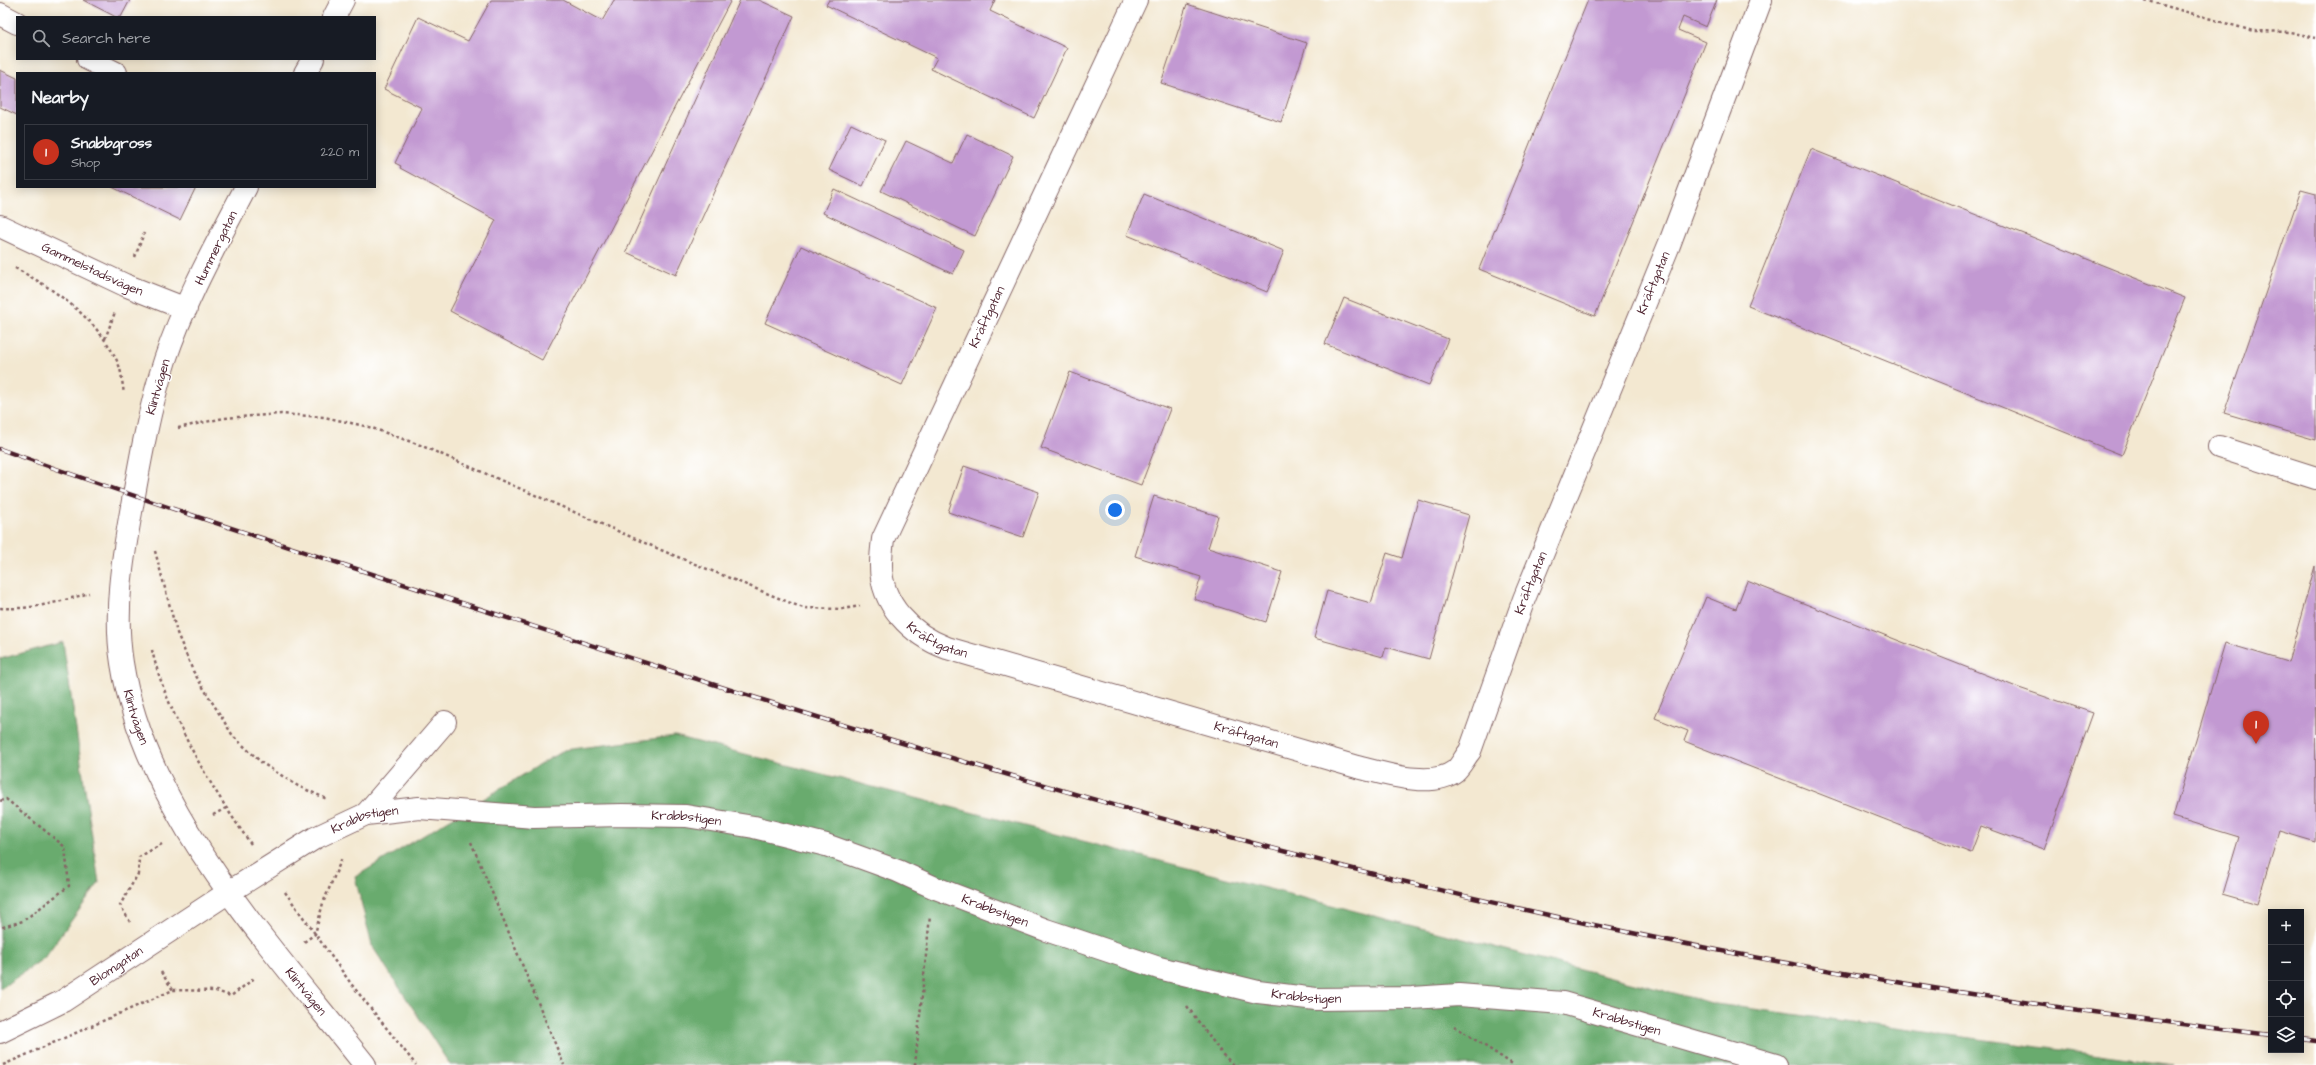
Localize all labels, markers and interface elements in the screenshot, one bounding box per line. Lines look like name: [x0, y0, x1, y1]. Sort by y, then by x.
search box: [16, 16, 376, 60]
icon: search: [30, 27, 52, 49]
text: Search here: [62, 28, 151, 49]
text: Nearby: [32, 86, 89, 110]
text: Snabbgross: [71, 133, 152, 154]
text: 1: [45, 143, 47, 161]
text: 220 m: [321, 143, 359, 161]
text: Shop: [71, 154, 100, 172]
street label: Hummergatan: [190, 207, 243, 289]
street label: Gammelstadsvägen: [39, 238, 146, 300]
street label: Kräftgatan: [1633, 248, 1675, 317]
street label: Kräftgatan: [965, 283, 1010, 351]
street label: Klintvägen: [141, 357, 176, 417]
your location: [1105, 500, 1125, 520]
street label: Kräftgatan: [1510, 548, 1552, 617]
street label: Kräftgatan: [902, 618, 970, 663]
street label: Klintvägen: [119, 687, 153, 748]
pin: 1: [2243, 711, 2269, 744]
street label: Kräftgatan: [1212, 717, 1281, 753]
street label: Krabbstigen: [328, 801, 400, 838]
street label: Krabbstigen: [651, 806, 723, 831]
street label: Krabbstigen: [959, 890, 1032, 932]
map controls: [2268, 909, 2304, 1053]
button: +: [2268, 909, 2304, 945]
street label: Blomgatan: [86, 942, 147, 990]
button: −: [2268, 945, 2304, 981]
street label: Klintvägen: [281, 964, 331, 1020]
button: locate: [2268, 981, 2304, 1017]
street label: Krabbstigen: [1270, 985, 1342, 1009]
street label: Krabbstigen: [1591, 1003, 1664, 1040]
button: layers: [2268, 1017, 2304, 1053]

